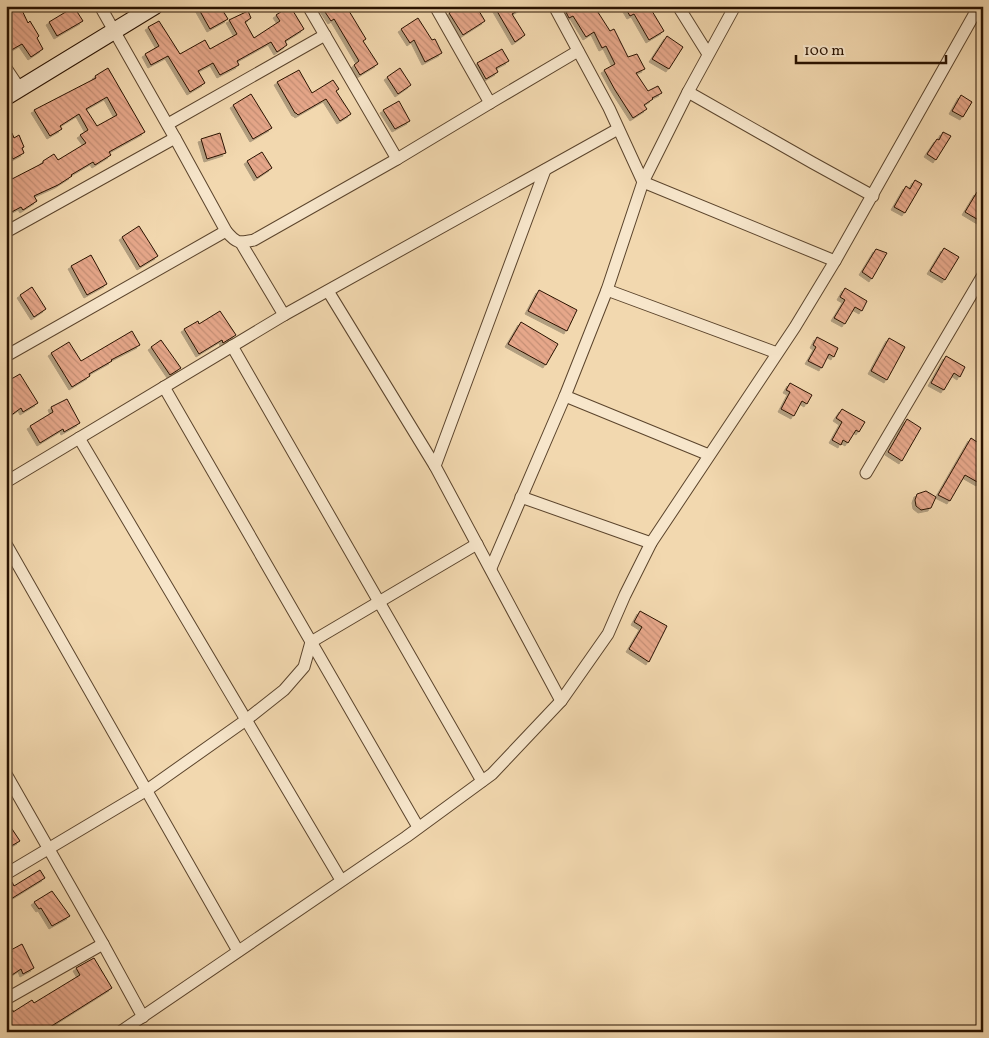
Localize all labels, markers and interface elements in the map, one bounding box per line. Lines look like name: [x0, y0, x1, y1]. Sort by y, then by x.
scale bar: [796, 32, 946, 64]
text: 100 m: [804, 41, 844, 62]

